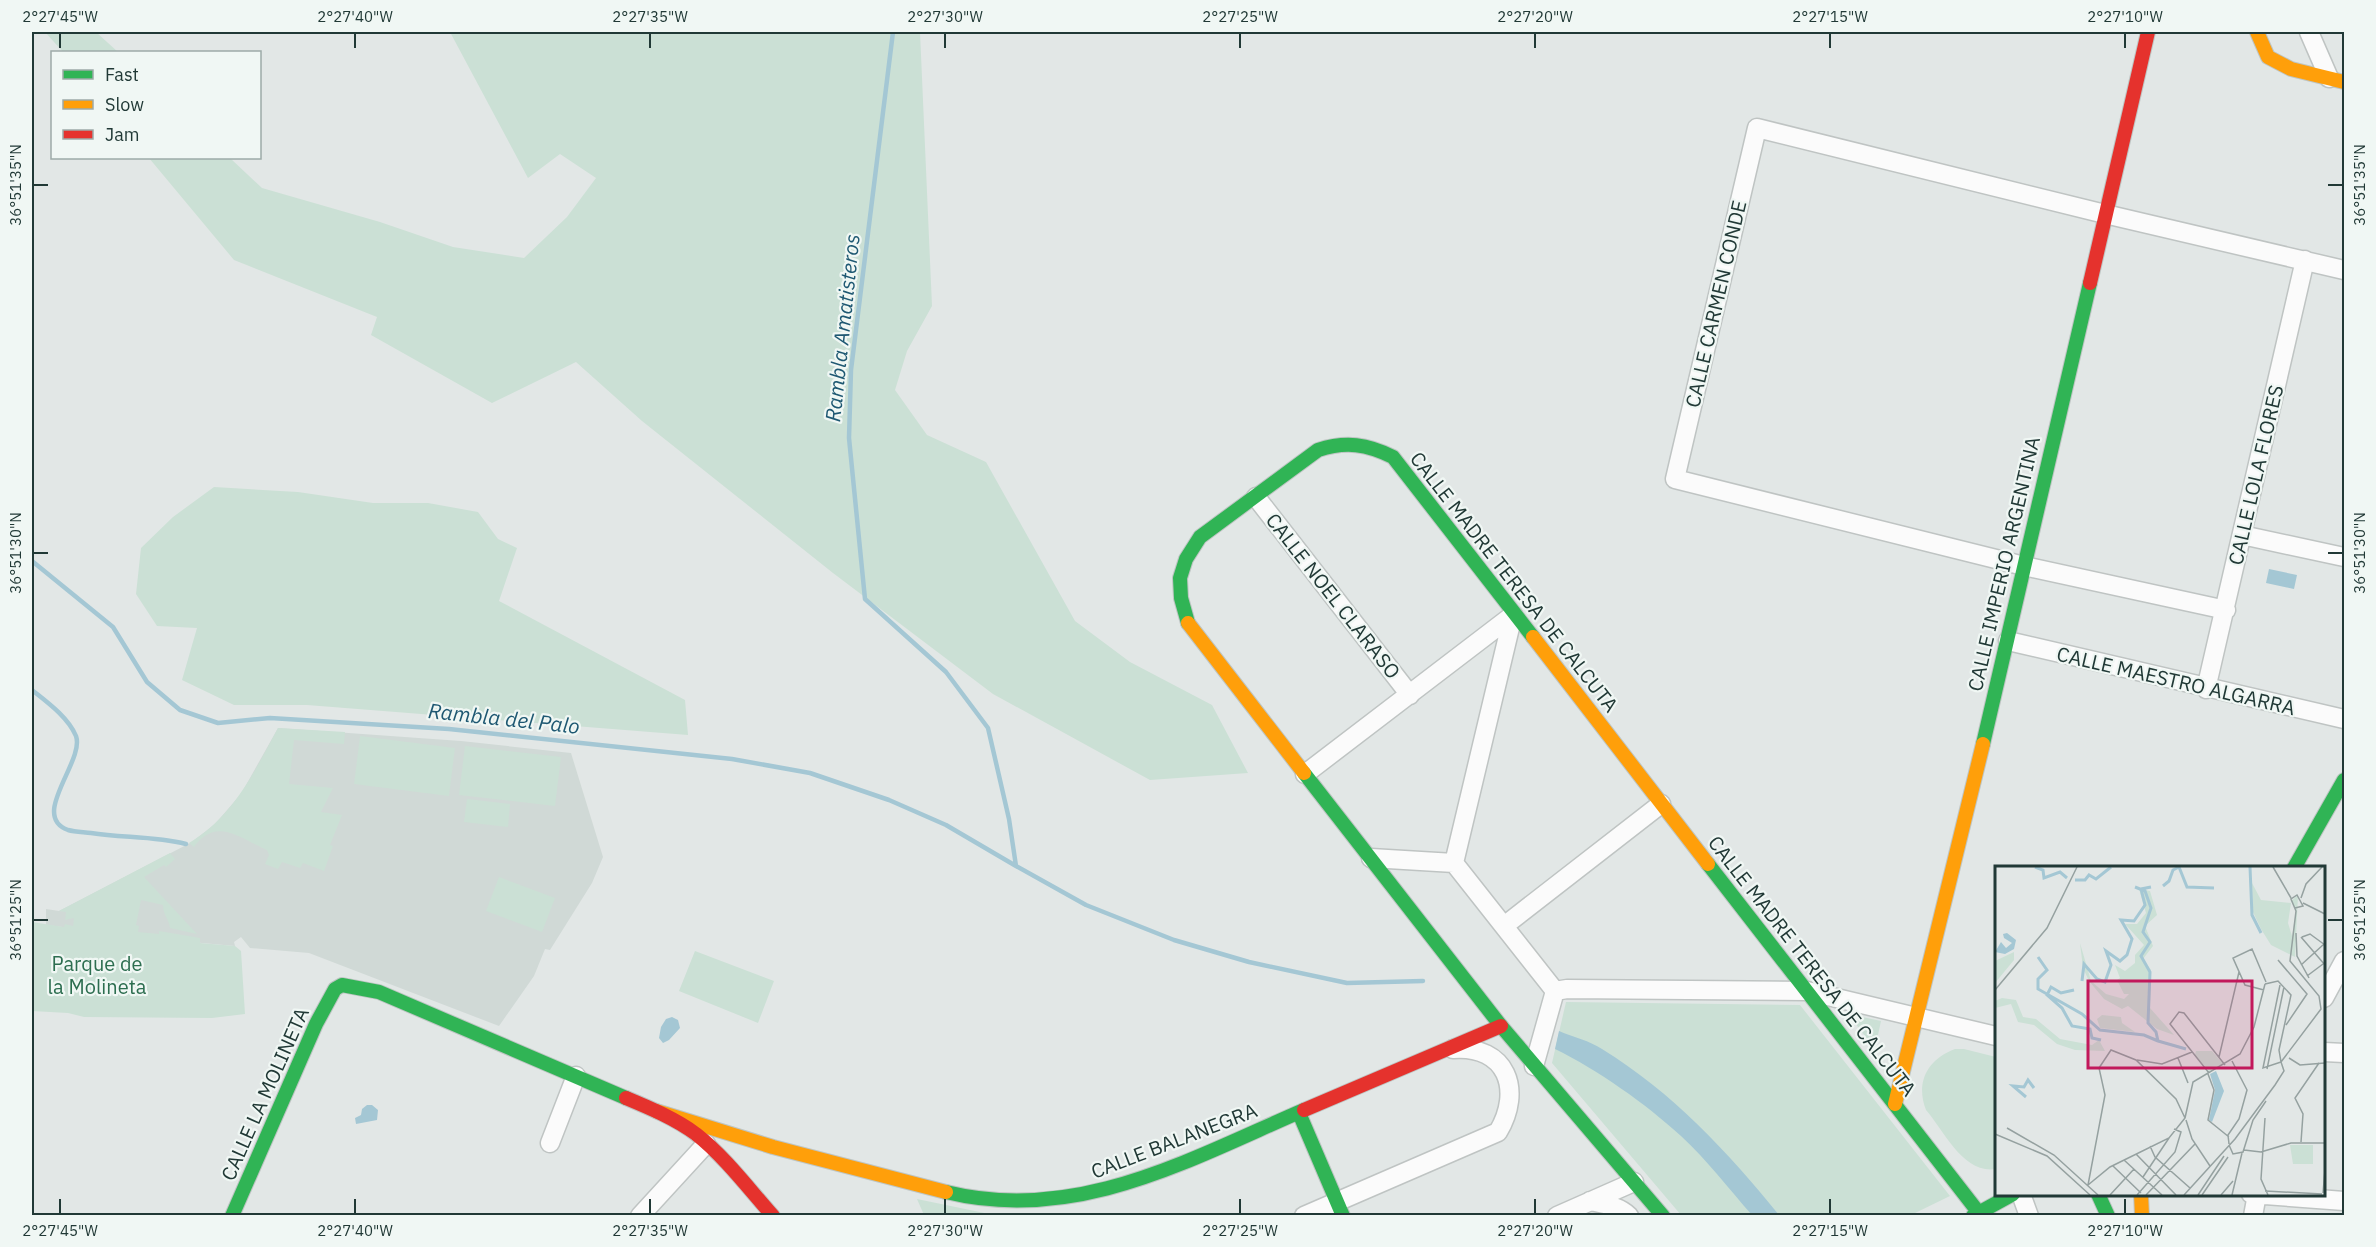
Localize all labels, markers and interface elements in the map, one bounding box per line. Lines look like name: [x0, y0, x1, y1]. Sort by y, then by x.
text: 2°27'45"W: [22, 7, 98, 26]
text: 2°27'40"W: [317, 7, 393, 26]
text: 2°27'35"W: [612, 7, 688, 26]
text: 2°27'30"W: [907, 7, 983, 26]
text: 2°27'25"W: [1202, 7, 1278, 26]
text: 2°27'20"W: [1497, 7, 1573, 26]
text: 2°27'15"W: [1792, 7, 1868, 26]
text: 2°27'10"W: [2087, 7, 2163, 26]
legend: [51, 51, 261, 159]
text: Fast: [105, 63, 139, 86]
text: Slow: [105, 93, 144, 116]
text: Jam: [105, 123, 140, 146]
text: 36°51'35"N: [6, 144, 25, 226]
text: 36°51'35"N: [2350, 144, 2369, 226]
street label: CALLE CARMEN CONDE: [1679, 198, 1753, 410]
water label: Rambla Amatisteros: [818, 233, 866, 423]
street label: CALLE LOLA FLORES: [2222, 382, 2289, 568]
street label: CALLE IMPERIO ARGENTINA: [1961, 434, 2046, 694]
street label: CALLE MADRE TERESA DE CALCUTA: [1404, 446, 1625, 718]
street label: CALLE NOEL CLARASO: [1260, 507, 1407, 684]
text: 36°51'30"N: [6, 512, 25, 594]
text: 36°51'30"N: [2350, 512, 2369, 594]
street label: CALLE MAESTRO ALGARRA: [2054, 640, 2298, 721]
water label: Rambla del Palo: [427, 696, 581, 740]
street label: CALLE MADRE TERESA DE CALCUTA: [1702, 830, 1923, 1102]
inset map: [1995, 866, 2325, 1196]
text: 36°51'25"N: [6, 879, 25, 961]
text: 36°51'25"N: [2350, 879, 2369, 961]
park label: Parque de la Molineta: [48, 950, 147, 1000]
street label: CALLE LA MOLINETA: [214, 1003, 315, 1185]
street label: CALLE BALANEGRA: [1087, 1096, 1261, 1185]
text: 2°27'45"W: [22, 1221, 98, 1240]
text: 2°27'40"W: [317, 1221, 393, 1240]
text: 2°27'35"W: [612, 1221, 688, 1240]
text: 2°27'30"W: [907, 1221, 983, 1240]
text: 2°27'25"W: [1202, 1221, 1278, 1240]
text: 2°27'20"W: [1497, 1221, 1573, 1240]
text: 2°27'15"W: [1792, 1221, 1868, 1240]
text: 2°27'10"W: [2087, 1221, 2163, 1240]

